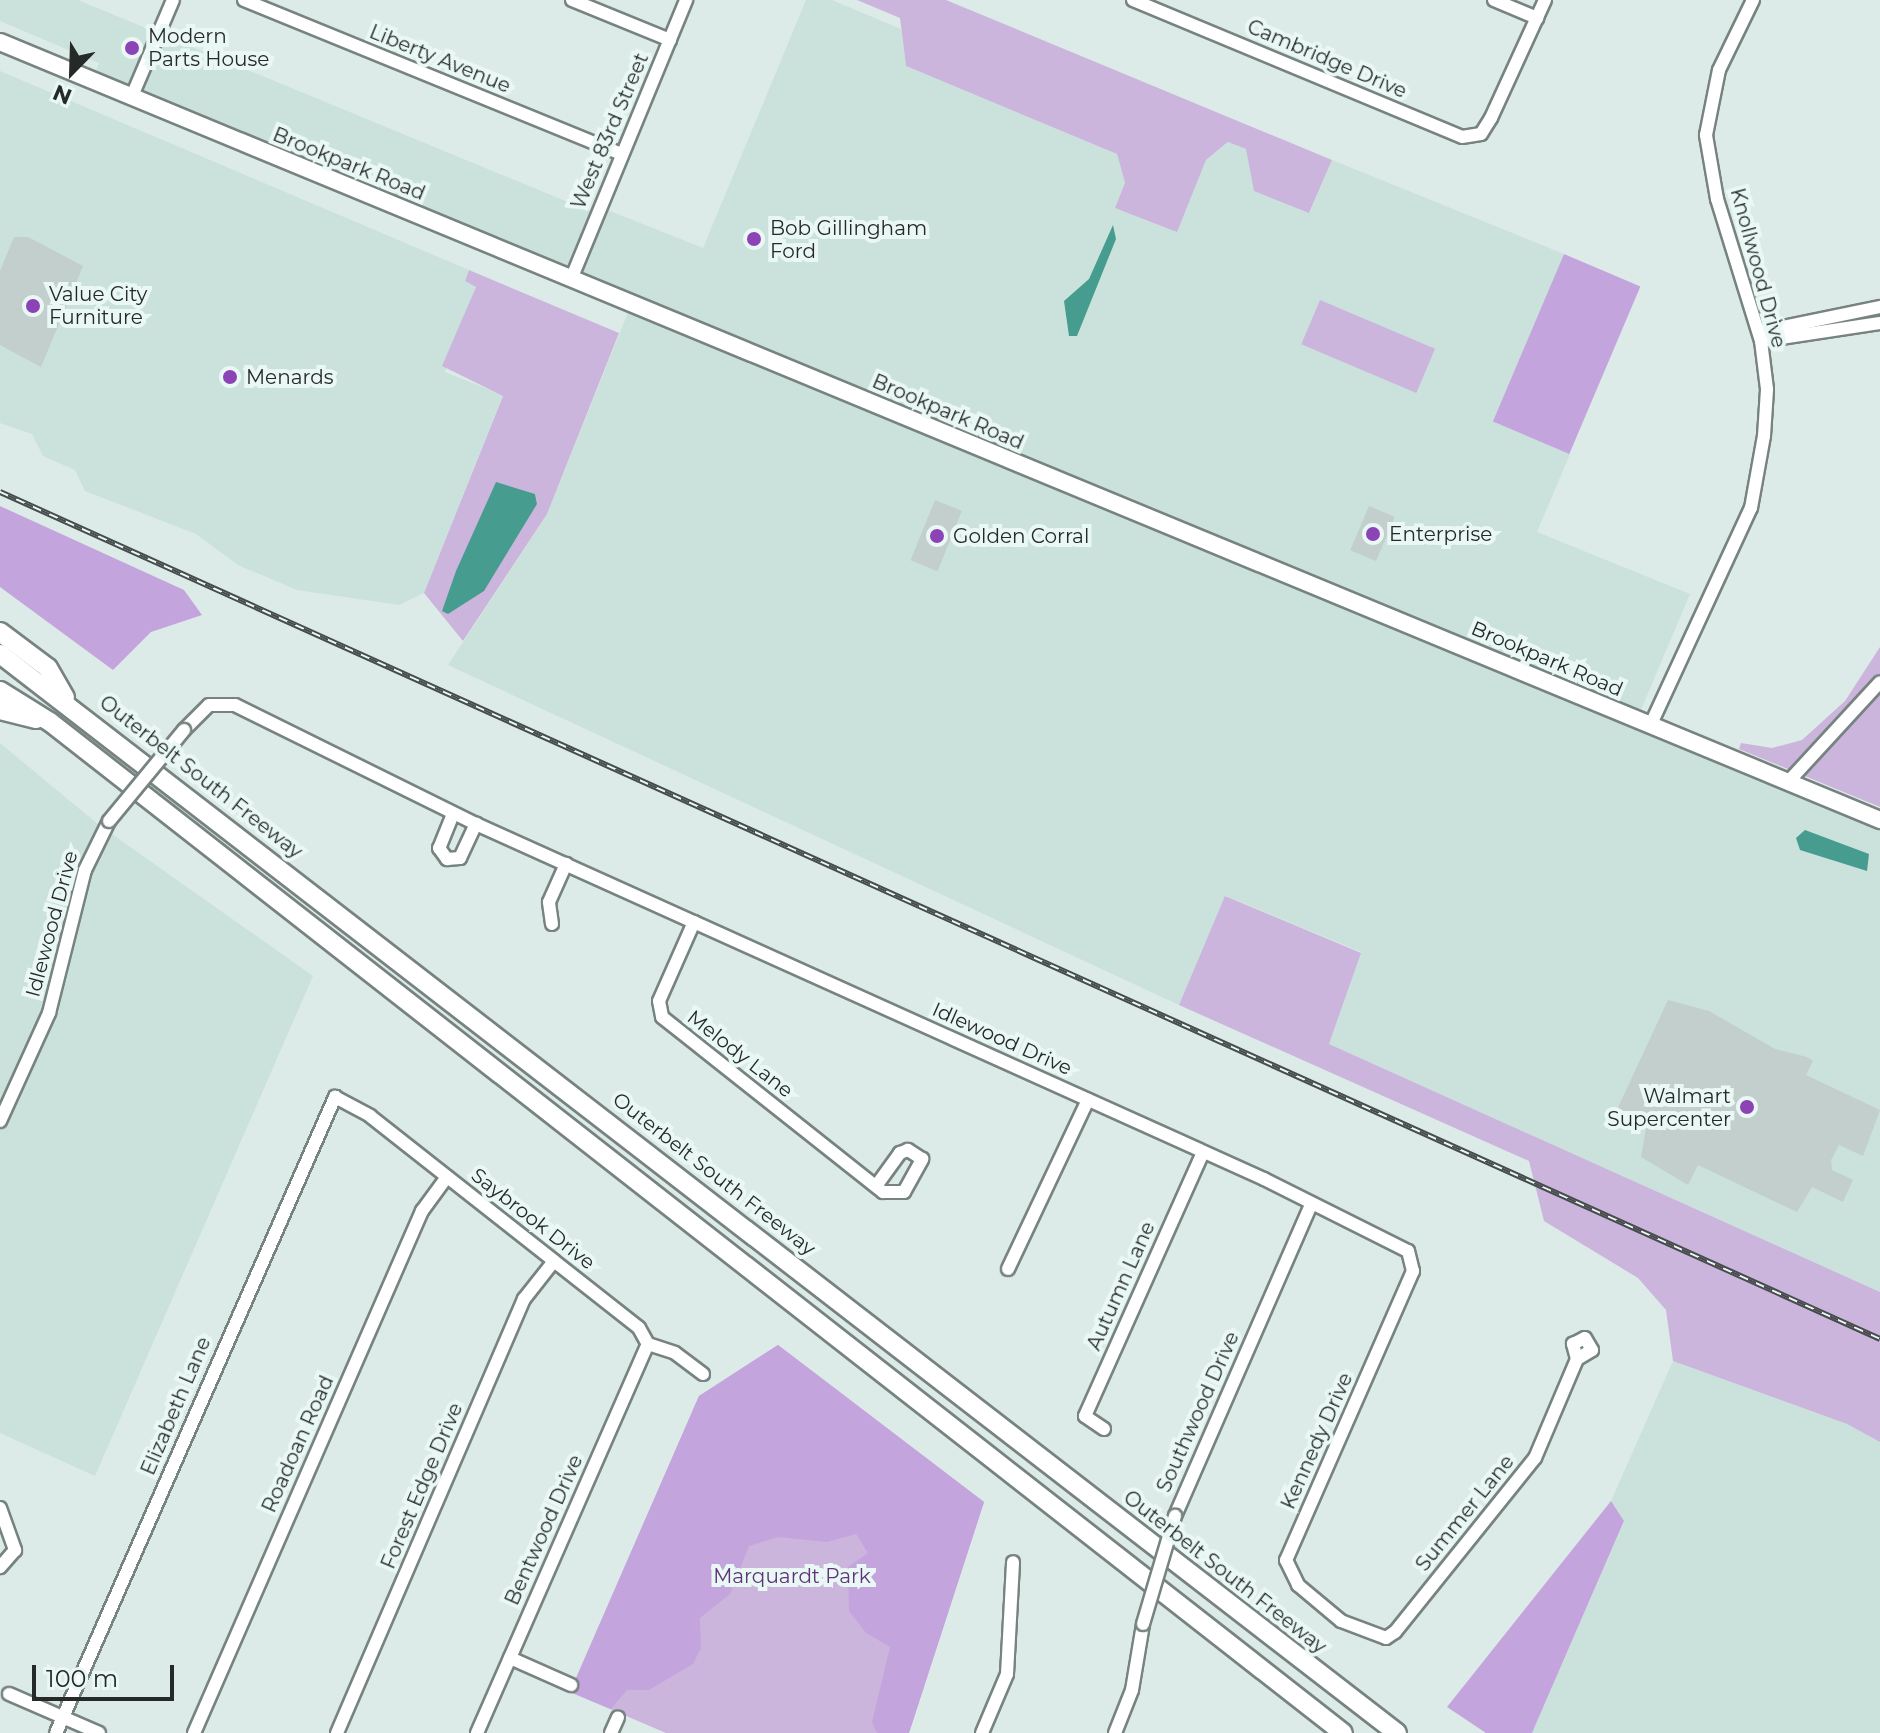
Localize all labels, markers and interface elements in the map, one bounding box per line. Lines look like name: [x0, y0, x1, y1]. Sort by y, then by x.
street label: Cambridge Drive: [1244, 15, 1410, 103]
street label: Liberty Avenue: [366, 20, 514, 98]
place label: Modern Parts House: [148, 24, 269, 71]
north arrow: [32, 32, 112, 112]
marker: Modern Parts House: [123, 39, 141, 57]
street label: West 83rd Street: [566, 49, 654, 213]
text: N: [49, 79, 76, 110]
street label: Brookpark Road: [269, 122, 429, 206]
street label: Knollwood Drive: [1725, 186, 1791, 350]
place label: Bob Gillingham Ford: [770, 216, 927, 263]
marker: Bob Gillingham Ford: [745, 230, 763, 248]
place label: Value City Furniture: [49, 282, 147, 329]
marker: Value City Furniture: [24, 297, 42, 315]
place label: Menards: [246, 365, 334, 389]
marker: Menards: [221, 368, 239, 386]
street label: Brookpark Road: [869, 369, 1027, 455]
place label: Enterprise: [1389, 522, 1492, 546]
place label: Golden Corral: [953, 524, 1089, 548]
marker: Enterprise: [1364, 525, 1382, 543]
marker: Golden Corral: [928, 527, 946, 545]
street label: Brookpark Road: [1468, 616, 1626, 702]
street label: Outerbelt South Freeway: [95, 690, 307, 864]
street label: Idlewood Drive: [21, 848, 83, 1000]
street label: Idlewood Drive: [928, 997, 1076, 1081]
street label: Melody Lane: [682, 1005, 798, 1103]
place label: Walmart Supercenter: [1607, 1084, 1731, 1131]
street label: Outerbelt South Freeway: [608, 1087, 820, 1261]
marker: Walmart Supercenter: [1738, 1098, 1756, 1116]
street label: Saybrook Drive: [466, 1163, 600, 1275]
street label: Autumn Lane: [1082, 1218, 1160, 1354]
street label: Southwood Drive: [1152, 1328, 1244, 1496]
street label: Elizabeth Lane: [136, 1333, 216, 1479]
street label: Kennedy Drive: [1276, 1369, 1358, 1513]
street label: Roadoan Road: [257, 1372, 339, 1516]
street label: Forest Edge Drive: [376, 1399, 468, 1573]
street label: Summer Lane: [1411, 1450, 1519, 1576]
street label: Bentwood Drive: [500, 1451, 588, 1609]
street label: Outerbelt South Freeway: [1119, 1485, 1331, 1659]
park label: Marquardt Park: [713, 1564, 871, 1588]
scale bar: [36, 1649, 178, 1699]
text: 100 m: [46, 1664, 118, 1693]

